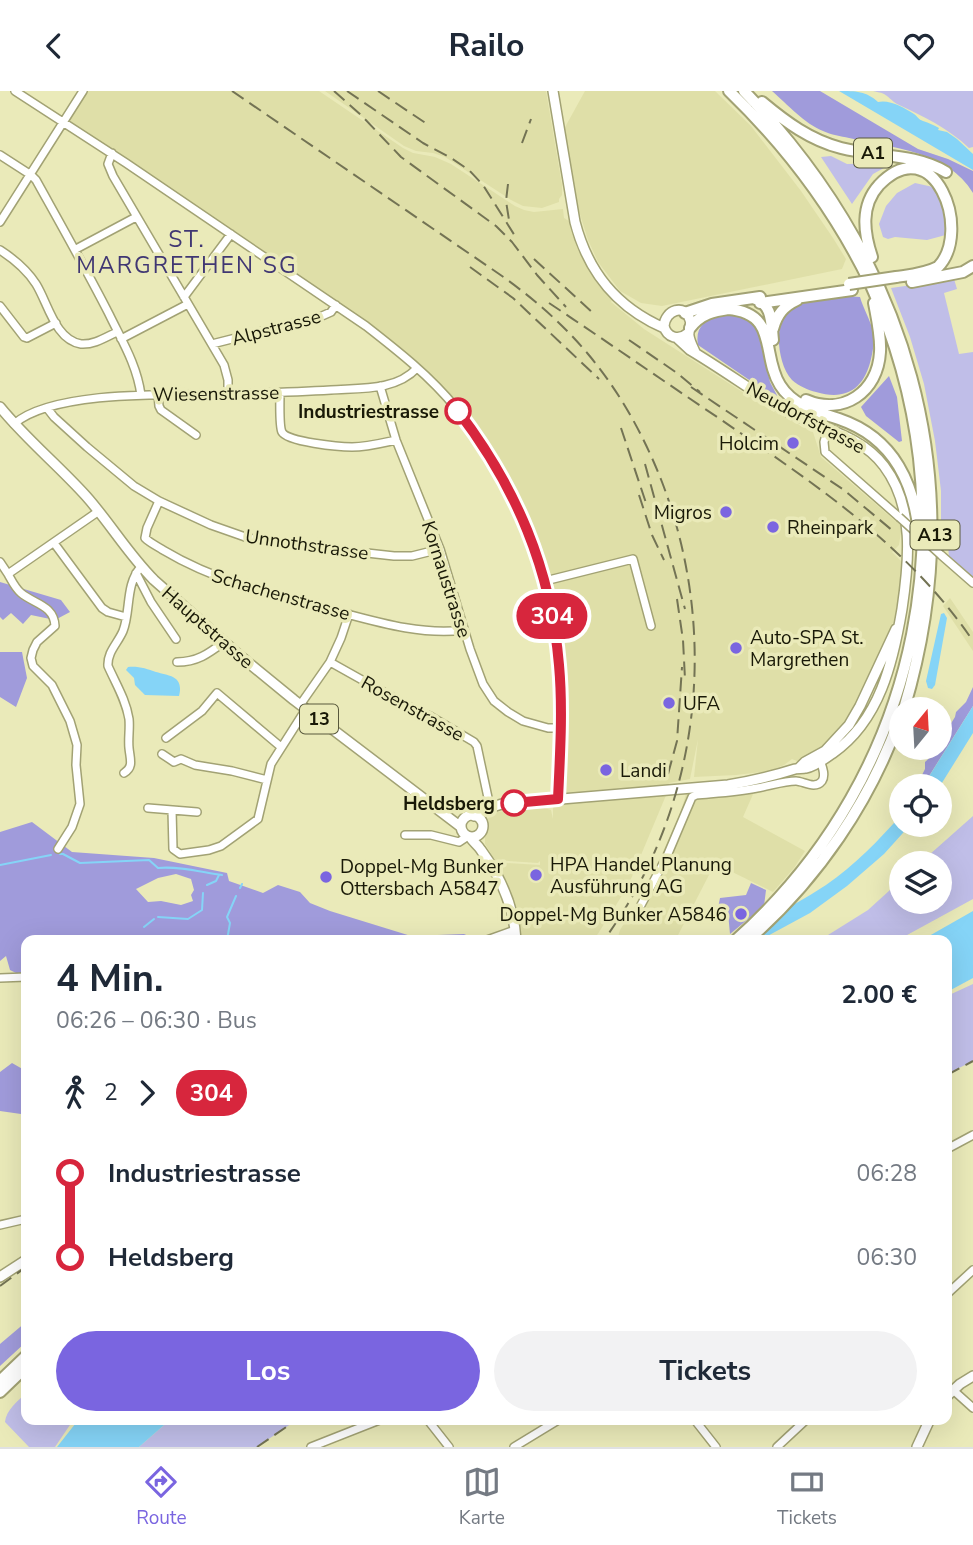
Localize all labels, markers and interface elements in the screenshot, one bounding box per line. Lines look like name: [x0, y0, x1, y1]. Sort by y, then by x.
text: Railo: [449, 24, 524, 67]
icon: back: [35, 27, 73, 65]
icon: heart: [900, 27, 938, 65]
road number: A1: [854, 139, 892, 167]
district label: ST. MARGRETHEN SG: [76, 224, 298, 281]
street label: Alpstrasse: [229, 304, 324, 352]
street label: Neudorfstrasse: [742, 376, 869, 460]
street label: Wiesenstrasse: [153, 380, 279, 408]
marker: Industriestrasse: [445, 398, 471, 424]
place label: Industriestrasse: [298, 399, 439, 425]
place label: Holcim: [719, 431, 779, 457]
marker: Holcim: [785, 435, 801, 451]
place label: Migros: [654, 500, 712, 526]
marker: Migros: [718, 504, 734, 520]
place label: Rheinpark: [787, 515, 874, 541]
street label: Kornaustrasse: [415, 518, 477, 641]
marker: Rheinpark: [765, 519, 781, 535]
road number: A13: [911, 521, 960, 549]
street label: Unnothstrasse: [244, 523, 370, 567]
street label: Schachenstrasse: [209, 563, 353, 627]
street label: Hauptstrasse: [156, 581, 259, 675]
line badge: 304: [512, 593, 592, 639]
text: 304: [530, 600, 574, 632]
place label: Auto-SPA St. Margrethen: [750, 625, 864, 673]
marker: Auto-SPA St. Margrethen: [728, 640, 744, 656]
street label: Rosenstrasse: [356, 670, 469, 748]
place label: UFA: [683, 691, 720, 717]
marker: UFA: [661, 695, 677, 711]
north arrow: [889, 697, 952, 759]
map controls: [889, 697, 952, 914]
road number: 13: [300, 705, 338, 733]
place label: Landi: [620, 758, 667, 784]
marker: Landi: [598, 762, 614, 778]
button: locate: [889, 774, 952, 837]
marker: Heldsberg: [501, 790, 527, 816]
place label: Heldsberg: [403, 791, 495, 817]
button: layers: [889, 851, 952, 914]
place label: HPA Handel Planung Ausführung AG: [550, 852, 732, 900]
place label: Doppel-Mg Bunker Ottersbach A5847: [340, 854, 503, 902]
marker: HPA Handel Planung Ausführung AG: [528, 867, 544, 883]
marker: Doppel-Mg Bunker Ottersbach A5847: [318, 869, 334, 885]
place label: Doppel-Mg Bunker A5846: [499, 902, 727, 928]
marker: Doppel-Mg Bunker A5846: [733, 906, 749, 922]
text: 4 Min.: [56, 953, 163, 1004]
text: 2.00 €: [841, 977, 917, 1012]
text: 06:26 – 06:30 · Bus: [56, 1005, 257, 1036]
icon: walk: [56, 1074, 94, 1112]
icon: forward: [128, 1074, 166, 1112]
text: 2: [104, 1077, 118, 1108]
text: 304: [190, 1077, 233, 1109]
text: Industriestrasse: [108, 1156, 301, 1191]
text: 06:28: [857, 1158, 917, 1189]
text: Heldsberg: [108, 1240, 234, 1275]
text: 06:30: [857, 1242, 917, 1273]
button: Los: [56, 1331, 480, 1411]
button: Tickets: [494, 1331, 917, 1411]
tab: Route: [136, 1463, 187, 1531]
tab: Karte: [459, 1463, 505, 1531]
tab: Tickets: [777, 1463, 837, 1531]

